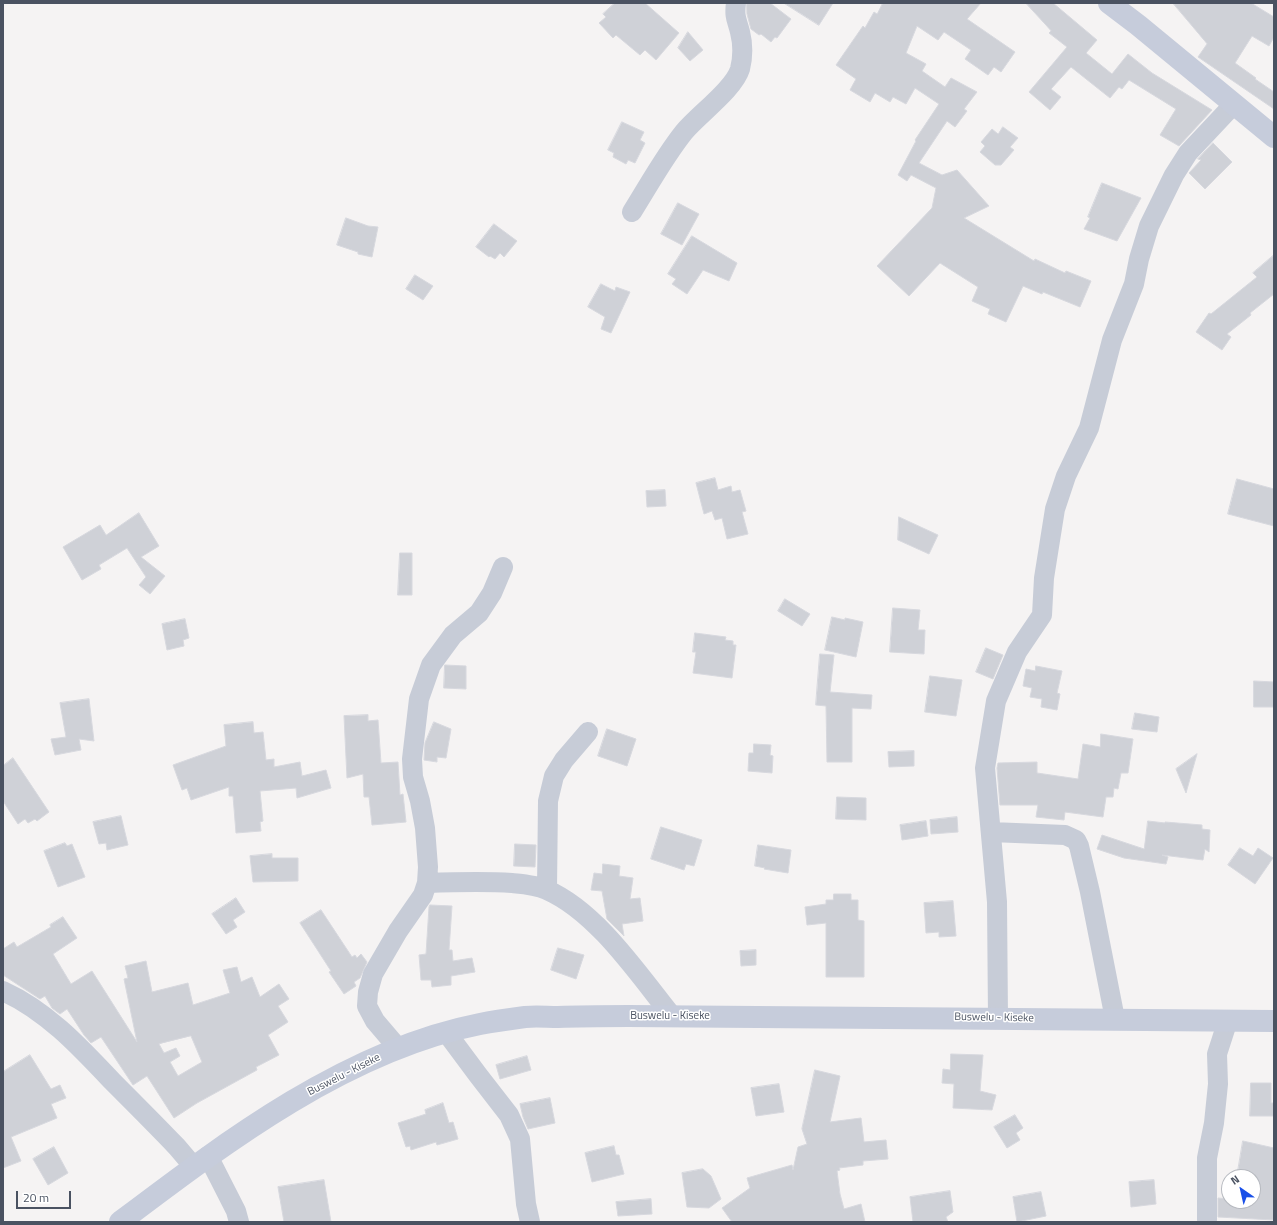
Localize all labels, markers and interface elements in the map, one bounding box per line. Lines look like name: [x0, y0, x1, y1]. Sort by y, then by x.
street label: Buswelu - Kiseke: [630, 1009, 710, 1023]
street label: Buswelu - Kiseke: [954, 1011, 1034, 1025]
street label: Buswelu - Kiseke: [306, 1051, 382, 1099]
north arrow: [1221, 1169, 1261, 1209]
text: N: [1227, 1171, 1242, 1189]
scale bar: [18, 1183, 73, 1209]
text: 20 m: [23, 1188, 49, 1207]

